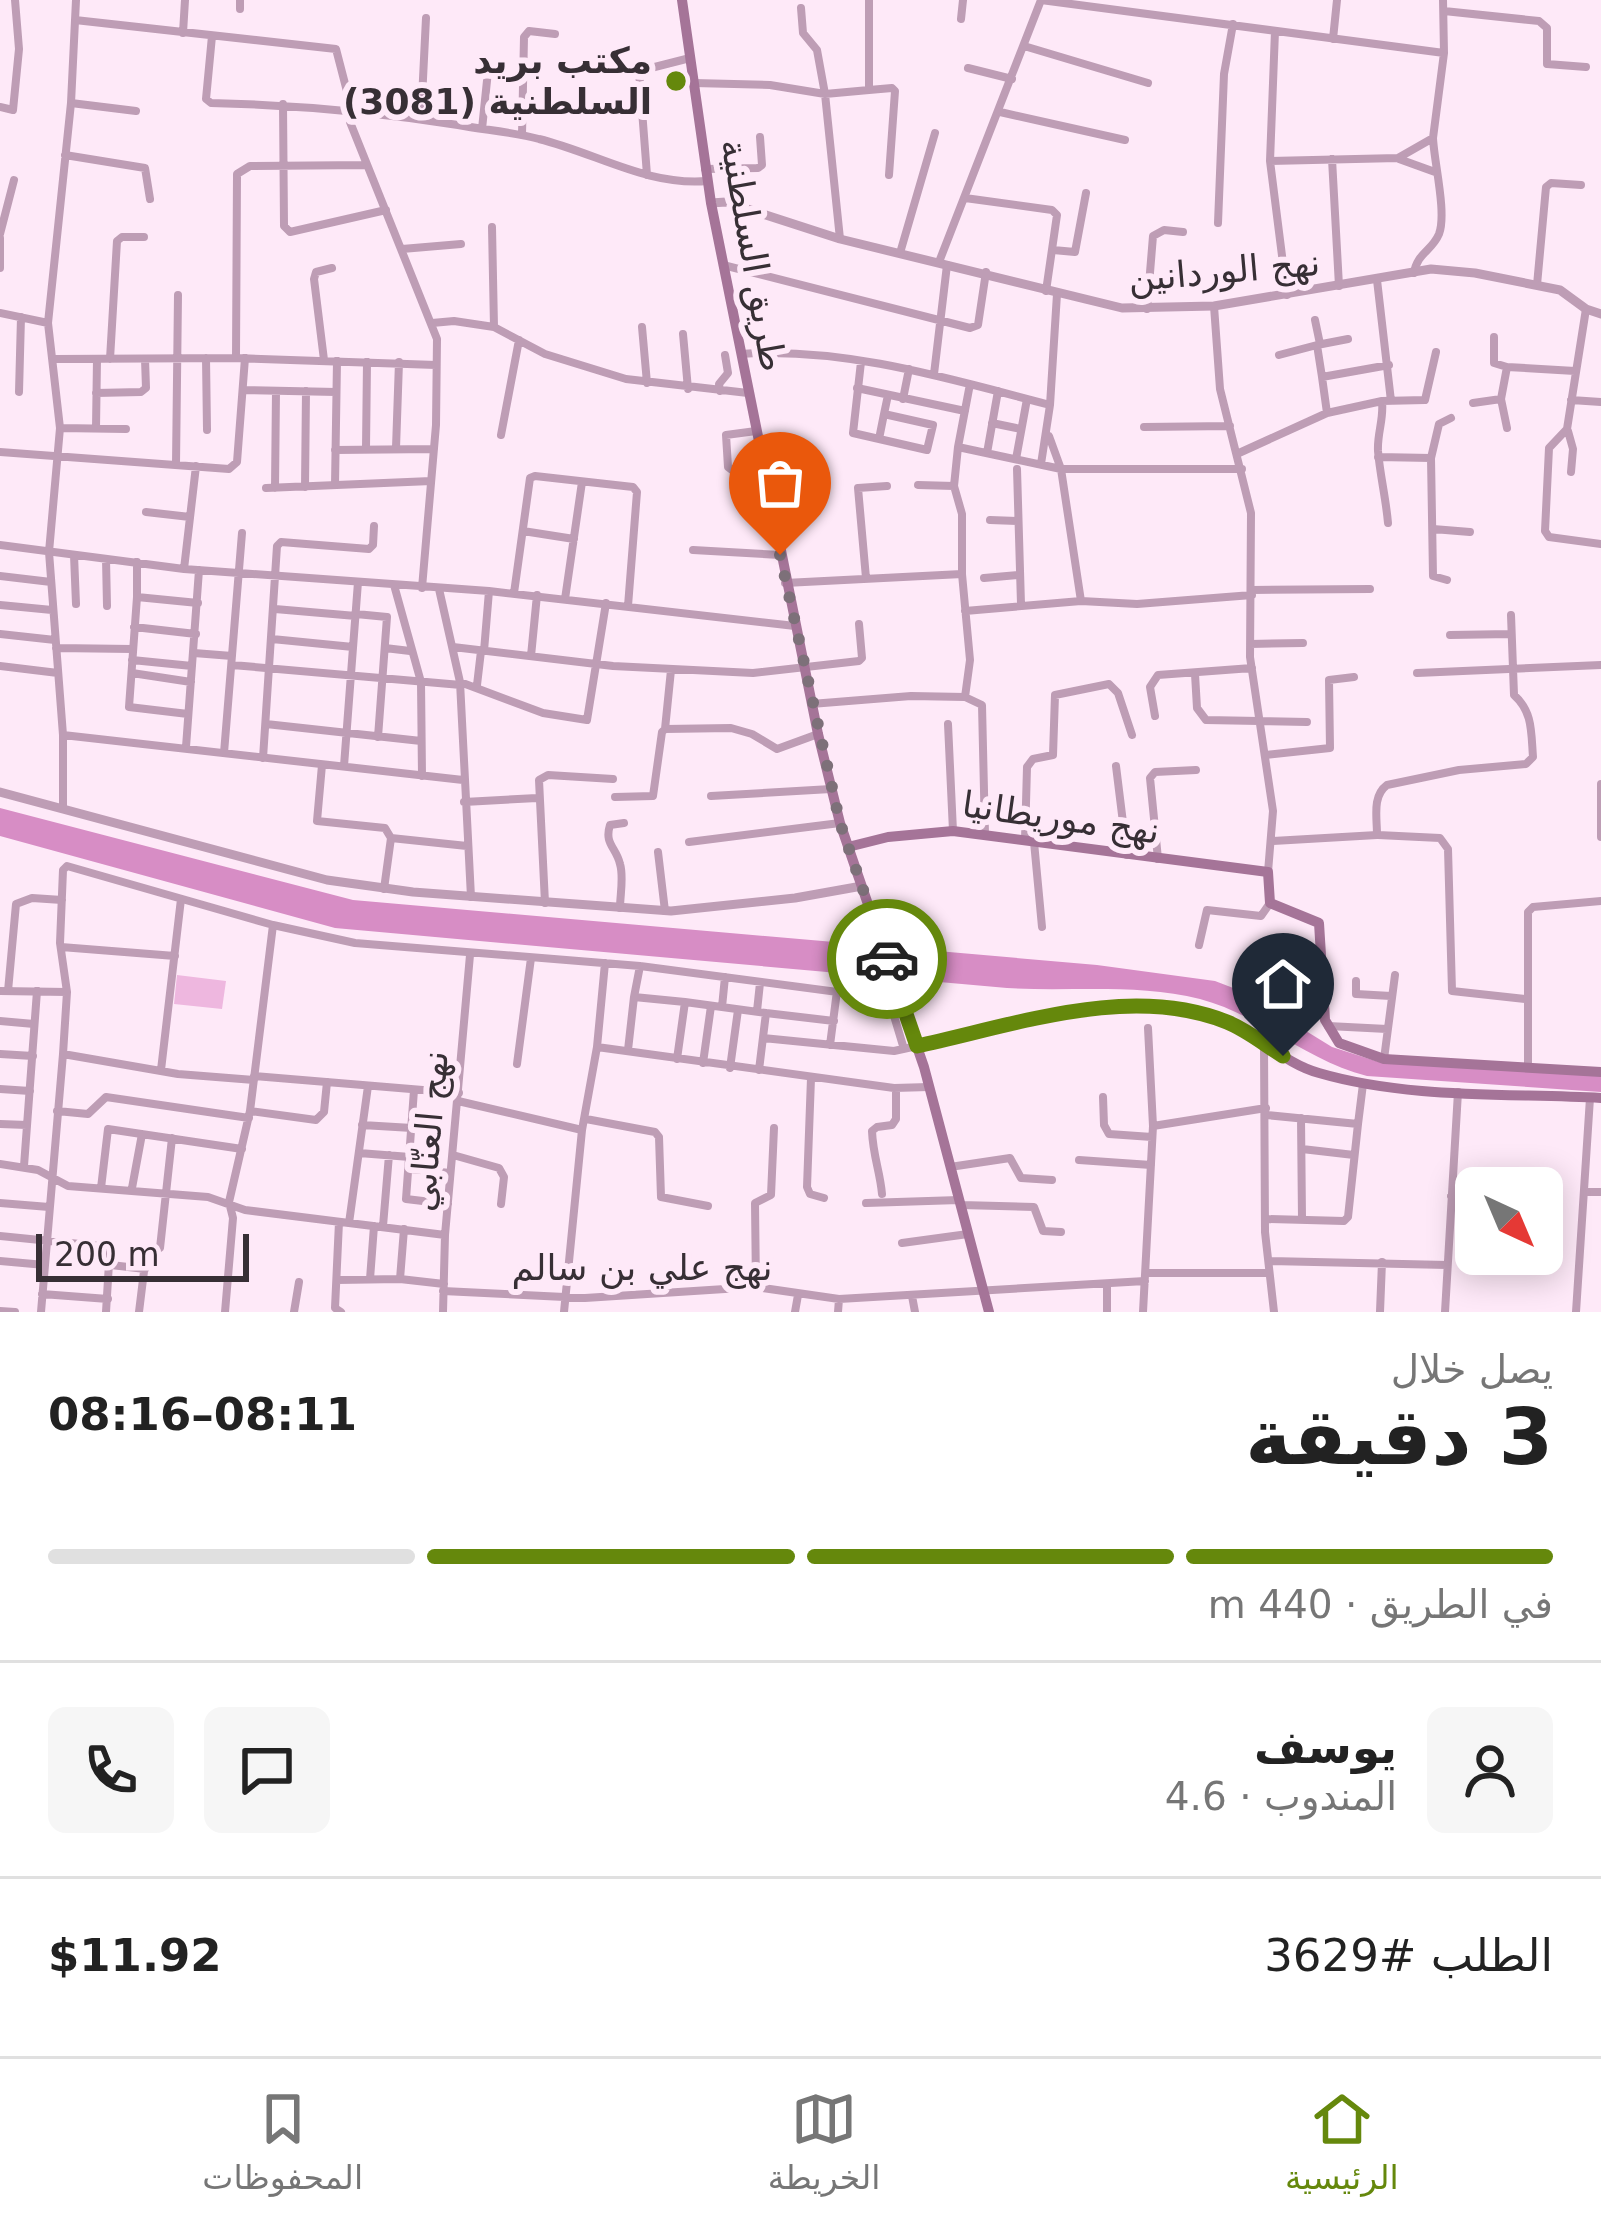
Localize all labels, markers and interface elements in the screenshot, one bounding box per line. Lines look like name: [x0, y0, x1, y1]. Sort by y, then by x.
place label: مكتب بريد السلطنية (3081): [343, 40, 652, 122]
marker: مكتب بريد السلطنية (3081): [663, 68, 689, 94]
street label: طريق السلطنية: [712, 136, 794, 375]
street label: نهج الوردانين: [1126, 242, 1322, 300]
pin: [729, 432, 831, 555]
icon: bag: [747, 450, 813, 516]
street label: نهج موريطانيا: [959, 783, 1162, 853]
courier: [827, 899, 947, 1019]
icon: car: [854, 926, 920, 992]
pin: [1232, 933, 1334, 1056]
icon: home: [1250, 951, 1316, 1017]
street label: نهج العنّابي: [401, 1049, 457, 1213]
north arrow: [1455, 1167, 1563, 1275]
map controls: [1455, 1167, 1563, 1275]
scale bar: [36, 1228, 249, 1281]
text: 200 m: [54, 1235, 160, 1274]
street label: نهج علي بن سالم: [511, 1247, 773, 1289]
text: يصل خلال: [1391, 1347, 1553, 1392]
text: 08:11–08:16: [48, 1388, 357, 1441]
text: 3 دقيقة: [1245, 1392, 1553, 1482]
text: في الطريق · 440 m: [1208, 1582, 1553, 1627]
button: phone: [48, 1707, 174, 1833]
button: chat: [204, 1707, 330, 1833]
button: person: [1427, 1707, 1553, 1833]
text: يوسف: [1254, 1721, 1397, 1774]
text: المندوب · 4.6: [1165, 1774, 1397, 1819]
text: $11.92: [48, 1929, 222, 1982]
text: الطلب #3629: [1264, 1929, 1553, 1982]
tab: المحفوظات: [202, 2086, 363, 2197]
tab: الخريطة: [768, 2086, 880, 2197]
tab: الرئيسية: [1285, 2086, 1399, 2197]

